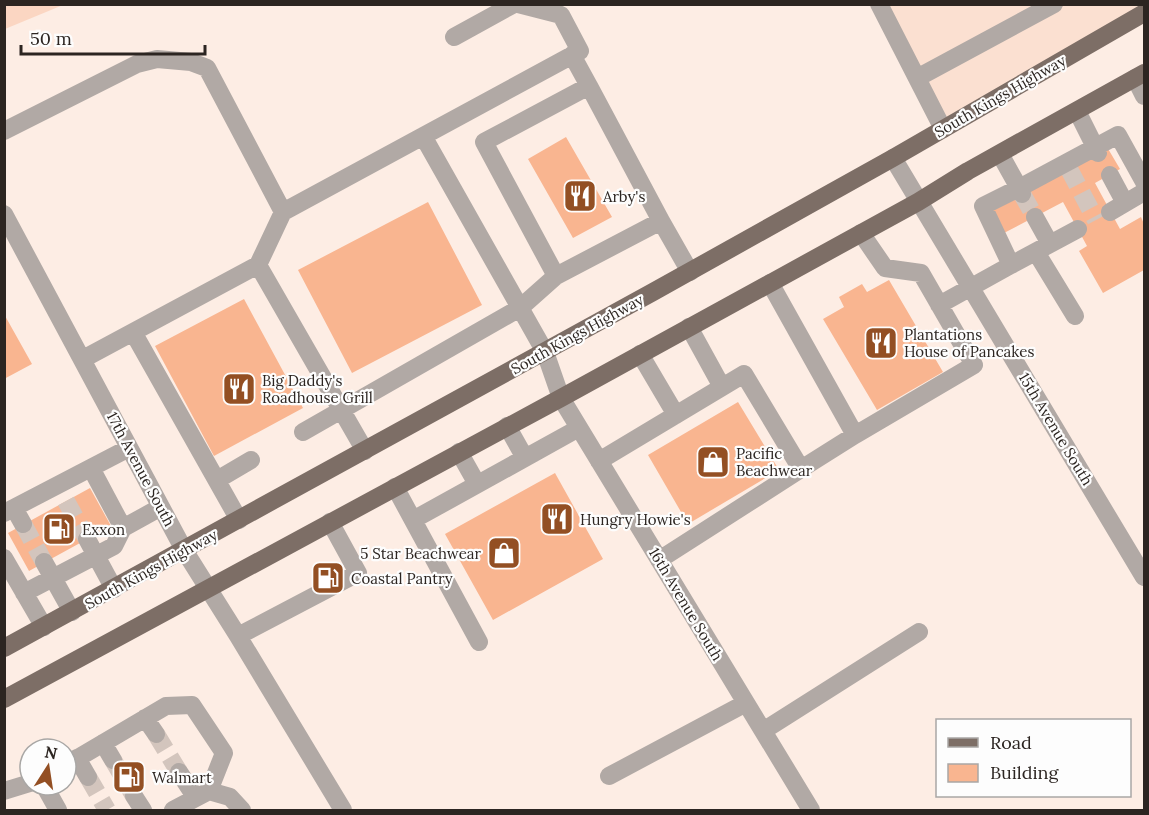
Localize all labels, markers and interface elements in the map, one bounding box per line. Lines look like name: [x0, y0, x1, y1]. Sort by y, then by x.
scale bar: [21, 18, 206, 56]
text: 50 m: [30, 27, 72, 50]
street label: South Kings Highway: [931, 51, 1069, 141]
restaurant icon: Arby's: [562, 178, 598, 214]
place label: Arby's: [602, 187, 645, 206]
street label: South Kings Highway: [507, 290, 647, 378]
restaurant icon: Plantations House of Pancakes: [863, 325, 899, 361]
place label: Plantations House of Pancakes: [904, 325, 1034, 361]
street label: 15th Avenue South: [1015, 369, 1097, 489]
restaurant icon: Big Daddy's Roadhouse Grill: [221, 371, 257, 407]
place label: Big Daddy's Roadhouse Grill: [262, 371, 373, 407]
street label: 17th Avenue South: [103, 408, 179, 530]
shop icon: Pacific Beachwear: [695, 444, 731, 480]
place label: Pacific Beachwear: [736, 444, 813, 480]
restaurant icon: Hungry Howie's: [539, 501, 575, 537]
place label: Hungry Howie's: [580, 510, 691, 529]
fuel station icon: Exxon: [41, 511, 77, 547]
place label: Exxon: [82, 520, 125, 539]
street label: South Kings Highway: [81, 525, 221, 613]
shop icon: 5 Star Beachwear: [486, 535, 522, 571]
place label: 5 Star Beachwear: [360, 544, 482, 563]
street label: 16th Avenue South: [645, 544, 727, 664]
fuel station icon: Coastal Pantry: [310, 560, 346, 596]
place label: Coastal Pantry: [351, 569, 453, 588]
legend: [936, 719, 1131, 797]
text: Road: [990, 731, 1032, 754]
north arrow: [18, 737, 78, 797]
text: N: [43, 741, 59, 763]
fuel station icon: Walmart: [111, 759, 147, 795]
text: Building: [990, 761, 1060, 784]
place label: Walmart: [152, 768, 212, 787]

